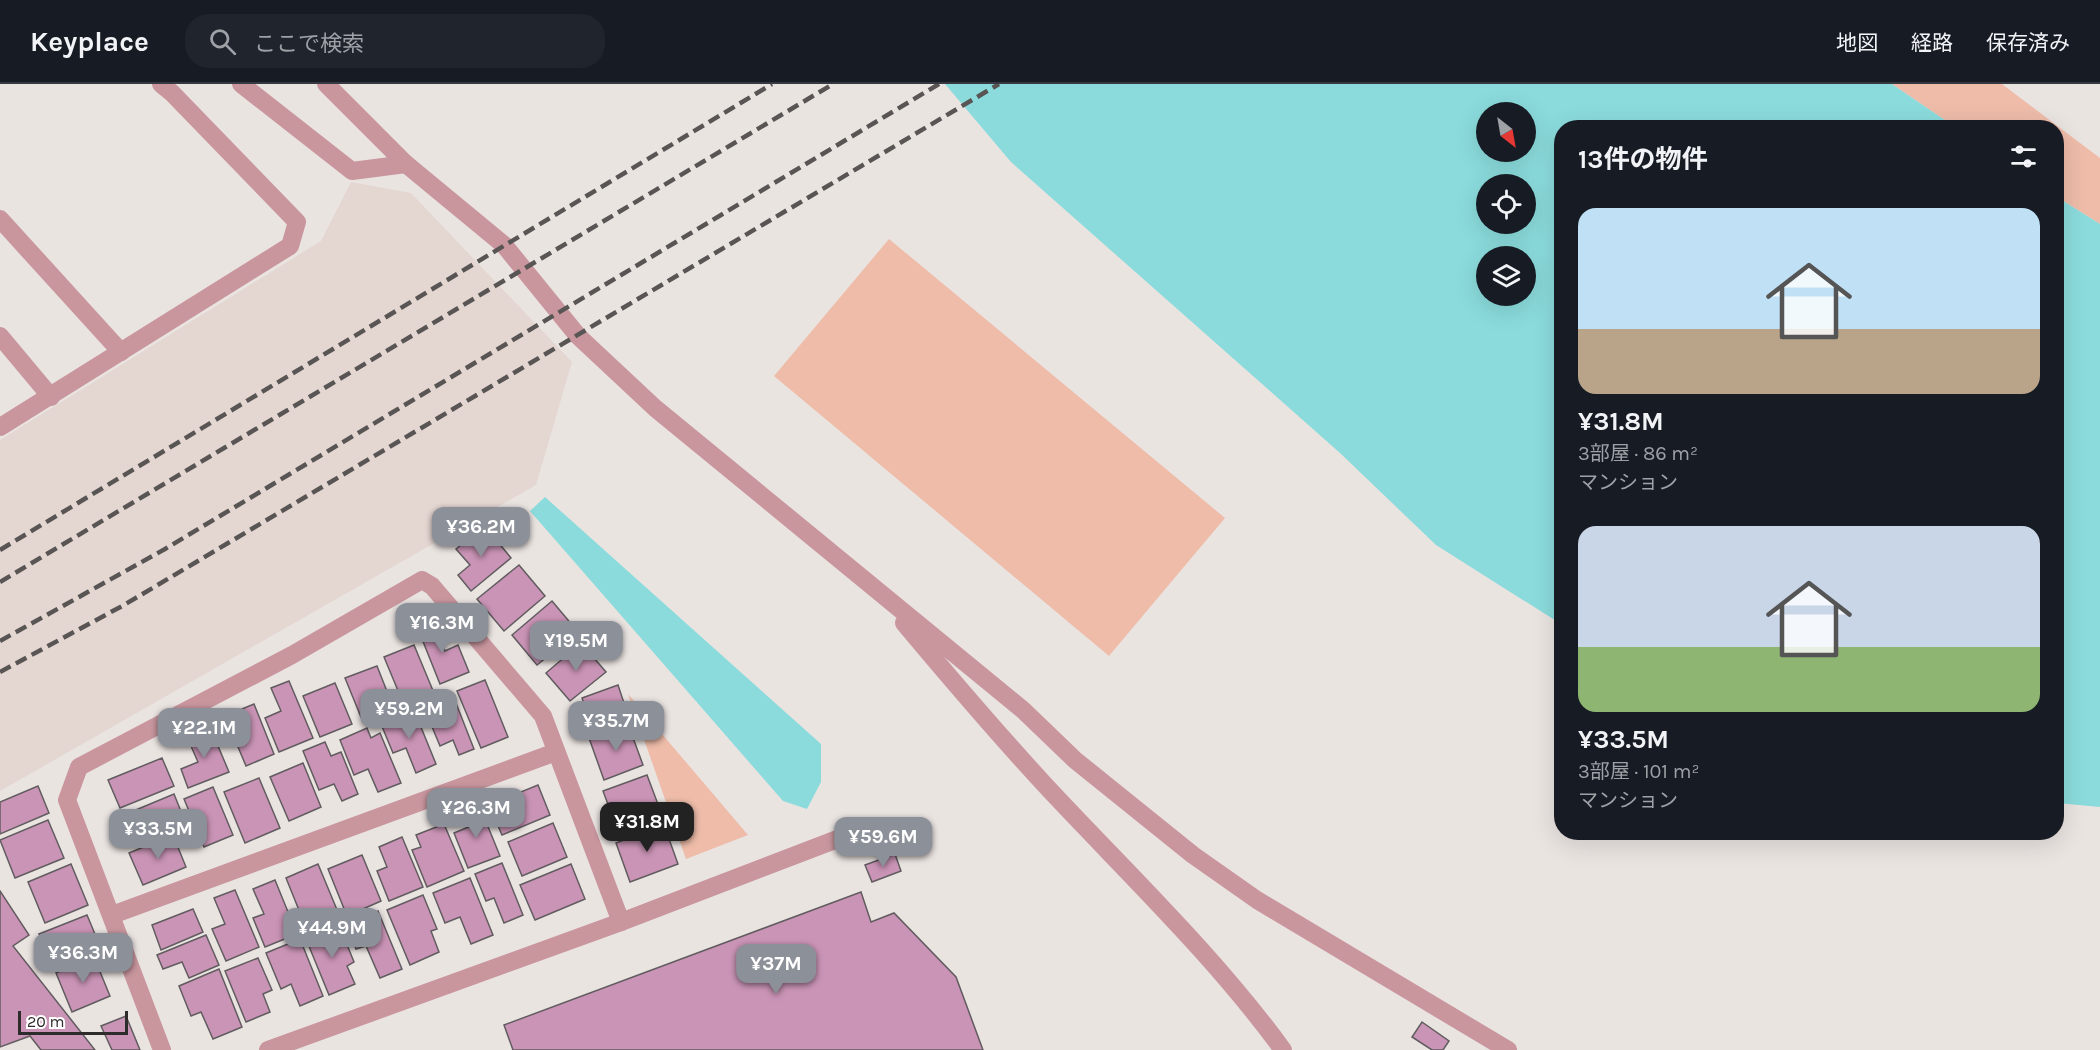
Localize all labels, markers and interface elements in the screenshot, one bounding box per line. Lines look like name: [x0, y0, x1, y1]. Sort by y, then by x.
search box: [185, 14, 605, 68]
text: Keyplace: [30, 25, 149, 58]
icon: search: [206, 25, 239, 58]
text: ここで検索: [254, 31, 364, 57]
text: 地図: [1836, 31, 1878, 55]
text: 経路: [1911, 31, 1953, 55]
text: 保存済み: [1986, 31, 2070, 55]
north arrow: [1476, 102, 1536, 162]
map controls: [1476, 102, 1536, 306]
icon: filters: [2007, 140, 2040, 173]
text: 13件の物件: [1578, 144, 1707, 175]
button: locate: [1476, 174, 1536, 234]
button: layers: [1476, 246, 1536, 306]
icon: home: [1755, 247, 1863, 355]
text: ¥31.8M: [1578, 406, 1664, 437]
text: 3部屋 · 86 m²: [1578, 442, 1698, 465]
text: マンション: [1578, 471, 1678, 494]
pin: ¥36.2M: [432, 507, 530, 558]
text: ¥36.2M: [446, 515, 516, 538]
icon: home: [1755, 565, 1863, 673]
pin: ¥16.3M: [393, 603, 491, 654]
text: ¥16.3M: [409, 611, 475, 634]
pin: ¥19.5M: [527, 621, 625, 672]
text: ¥19.5M: [544, 629, 608, 652]
pin: ¥59.2M: [360, 689, 458, 740]
text: ¥59.2M: [374, 697, 444, 720]
pin: ¥35.7M: [567, 701, 665, 752]
pin: ¥22.1M: [155, 708, 253, 759]
text: ¥35.7M: [582, 709, 650, 732]
text: ¥22.1M: [172, 716, 236, 739]
text: ¥33.5M: [1578, 724, 1669, 755]
text: 3部屋 · 101 m²: [1578, 760, 1699, 783]
pin: ¥26.3M: [427, 788, 525, 839]
text: マンション: [1578, 789, 1678, 812]
text: ¥26.3M: [441, 796, 511, 819]
pin: ¥31.8M: [598, 802, 696, 853]
pin: ¥33.5M: [109, 809, 207, 860]
text: ¥31.8M: [614, 810, 680, 833]
text: ¥33.5M: [123, 817, 193, 840]
pin: ¥59.6M: [834, 817, 932, 868]
text: ¥59.6M: [848, 825, 918, 848]
pin: ¥44.9M: [283, 908, 381, 959]
text: ¥44.9M: [297, 916, 367, 939]
pin: ¥36.3M: [34, 933, 132, 984]
text: ¥36.3M: [48, 941, 118, 964]
pin: ¥37M: [740, 944, 812, 995]
text: ¥37M: [750, 952, 802, 975]
scale bar: [18, 1008, 128, 1036]
text: 20 m: [27, 1012, 65, 1031]

